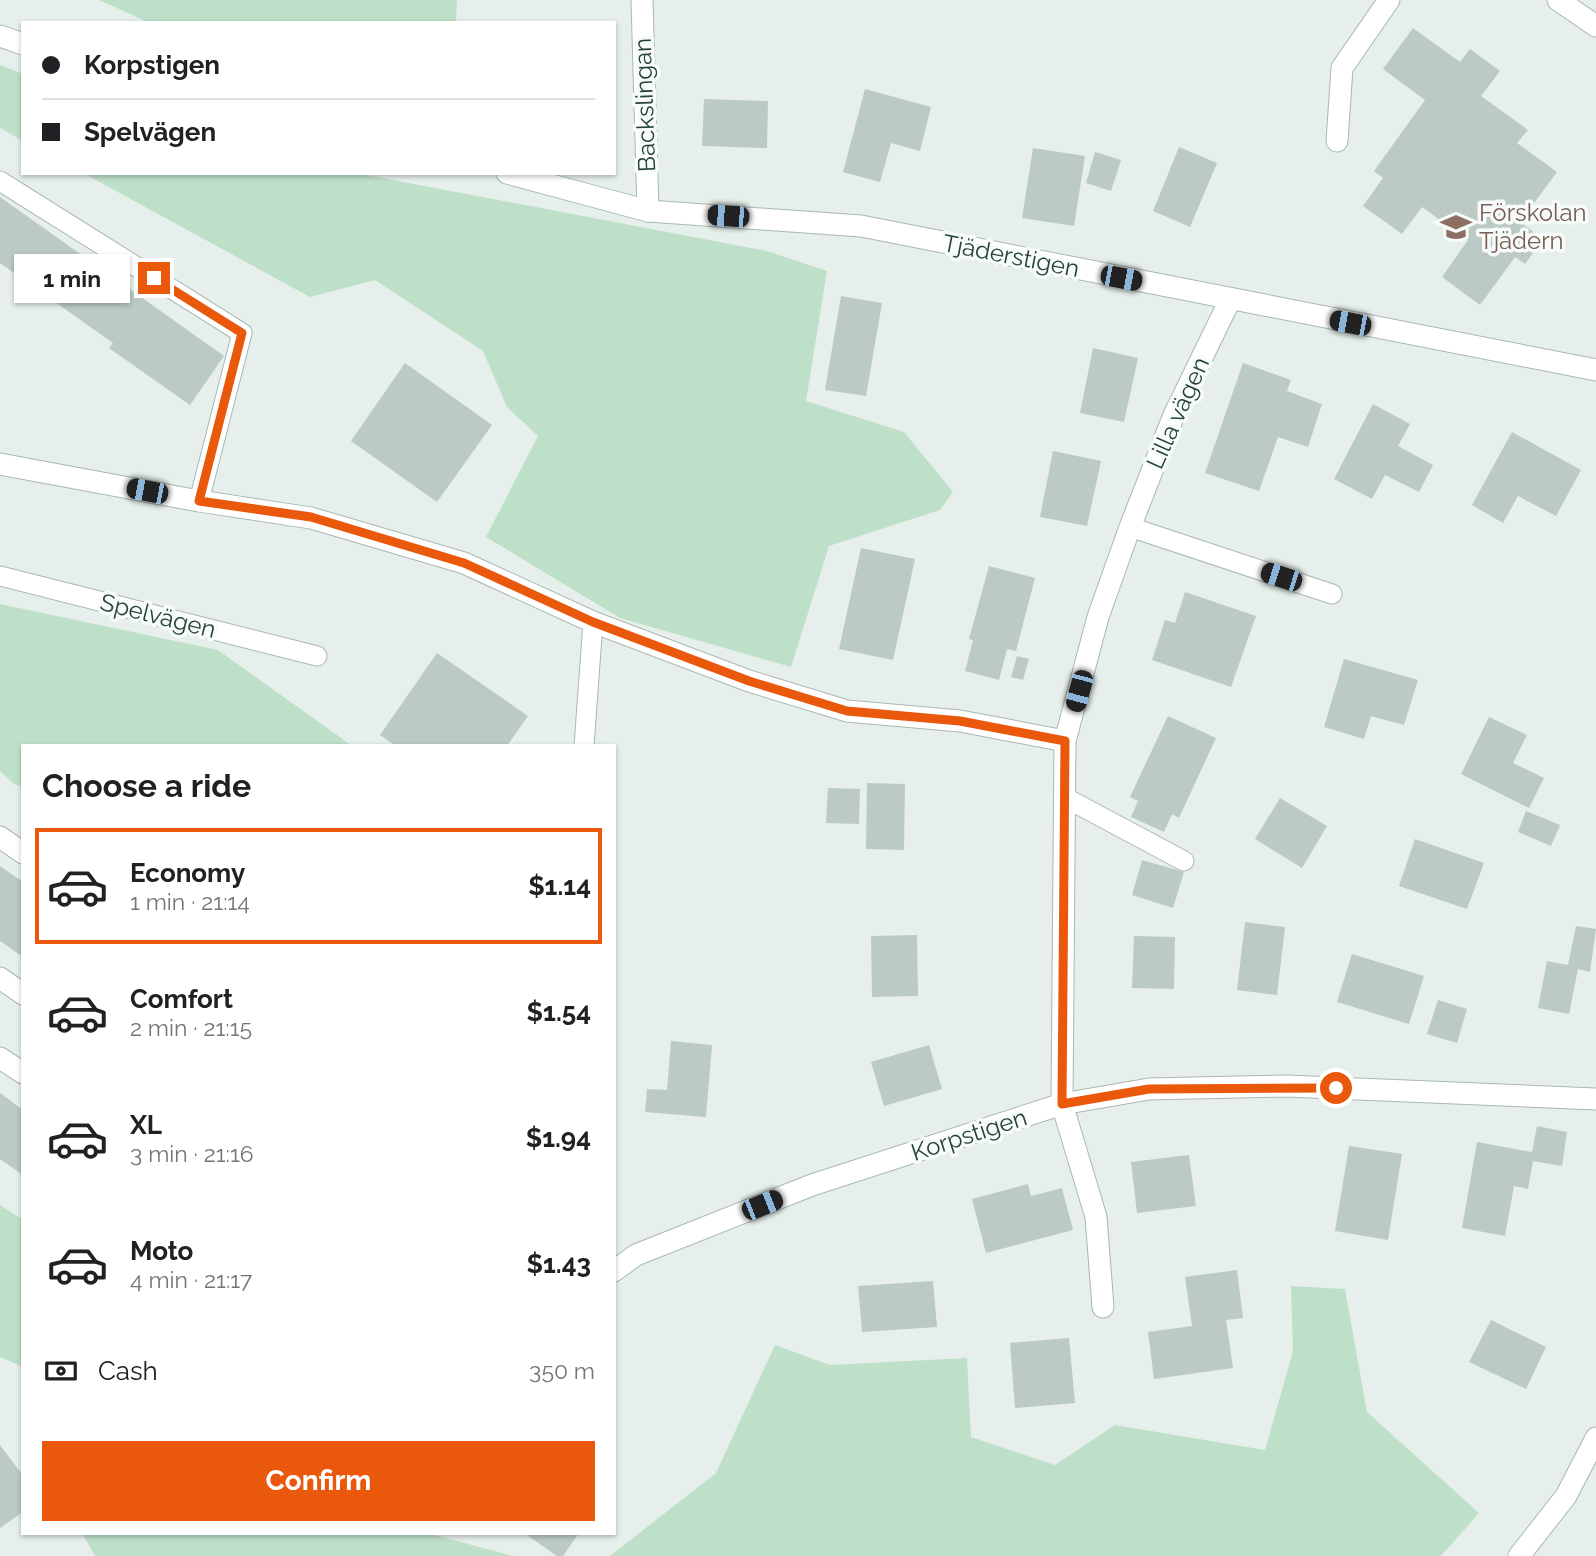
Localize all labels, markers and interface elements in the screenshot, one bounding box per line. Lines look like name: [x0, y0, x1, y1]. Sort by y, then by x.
street label: Backslingan: [628, 37, 661, 173]
text: Korpstigen: [84, 50, 220, 80]
text: Spelvägen: [84, 117, 216, 147]
place label: Förskolan Tjädern: [1479, 198, 1587, 255]
car: [707, 204, 750, 228]
school or university icon: Förskolan Tjädern: [1439, 210, 1473, 244]
street label: Tjäderstigen: [940, 228, 1082, 283]
callout: 1 min: [14, 254, 130, 302]
route end: [138, 262, 170, 294]
car: [1099, 264, 1144, 292]
text: 1 min: [43, 265, 101, 292]
car: [1328, 309, 1373, 337]
street label: Lilla vägen: [1140, 352, 1215, 473]
car: [125, 477, 170, 505]
car: [1258, 561, 1305, 593]
street label: Spelvägen: [97, 587, 219, 644]
car: [1064, 668, 1095, 714]
text: Choose a ride: [42, 767, 251, 804]
icon: car: [46, 855, 109, 918]
text: Economy: [130, 858, 245, 888]
text: $1.14: [528, 871, 591, 901]
text: 1 min · 21:14: [130, 888, 250, 915]
icon: car: [46, 981, 109, 1044]
text: Comfort: [130, 984, 233, 1014]
text: $1.54: [527, 997, 591, 1027]
text: 2 min · 21:15: [130, 1014, 252, 1041]
route start: [1320, 1072, 1352, 1104]
street label: Korpstigen: [907, 1102, 1030, 1167]
icon: car: [46, 1107, 109, 1170]
text: XL: [130, 1110, 162, 1140]
text: $1.94: [526, 1123, 591, 1153]
text: 3 min · 21:16: [130, 1140, 254, 1167]
car: [739, 1187, 786, 1223]
icon: car: [46, 1233, 109, 1296]
text: Moto: [130, 1236, 193, 1266]
text: $1.43: [526, 1249, 591, 1279]
text: 4 min · 21:17: [130, 1266, 252, 1293]
icon: cash: [42, 1352, 80, 1390]
text: Cash: [98, 1356, 158, 1386]
text: 350 m: [529, 1357, 595, 1384]
button: Confirm: [42, 1441, 595, 1521]

